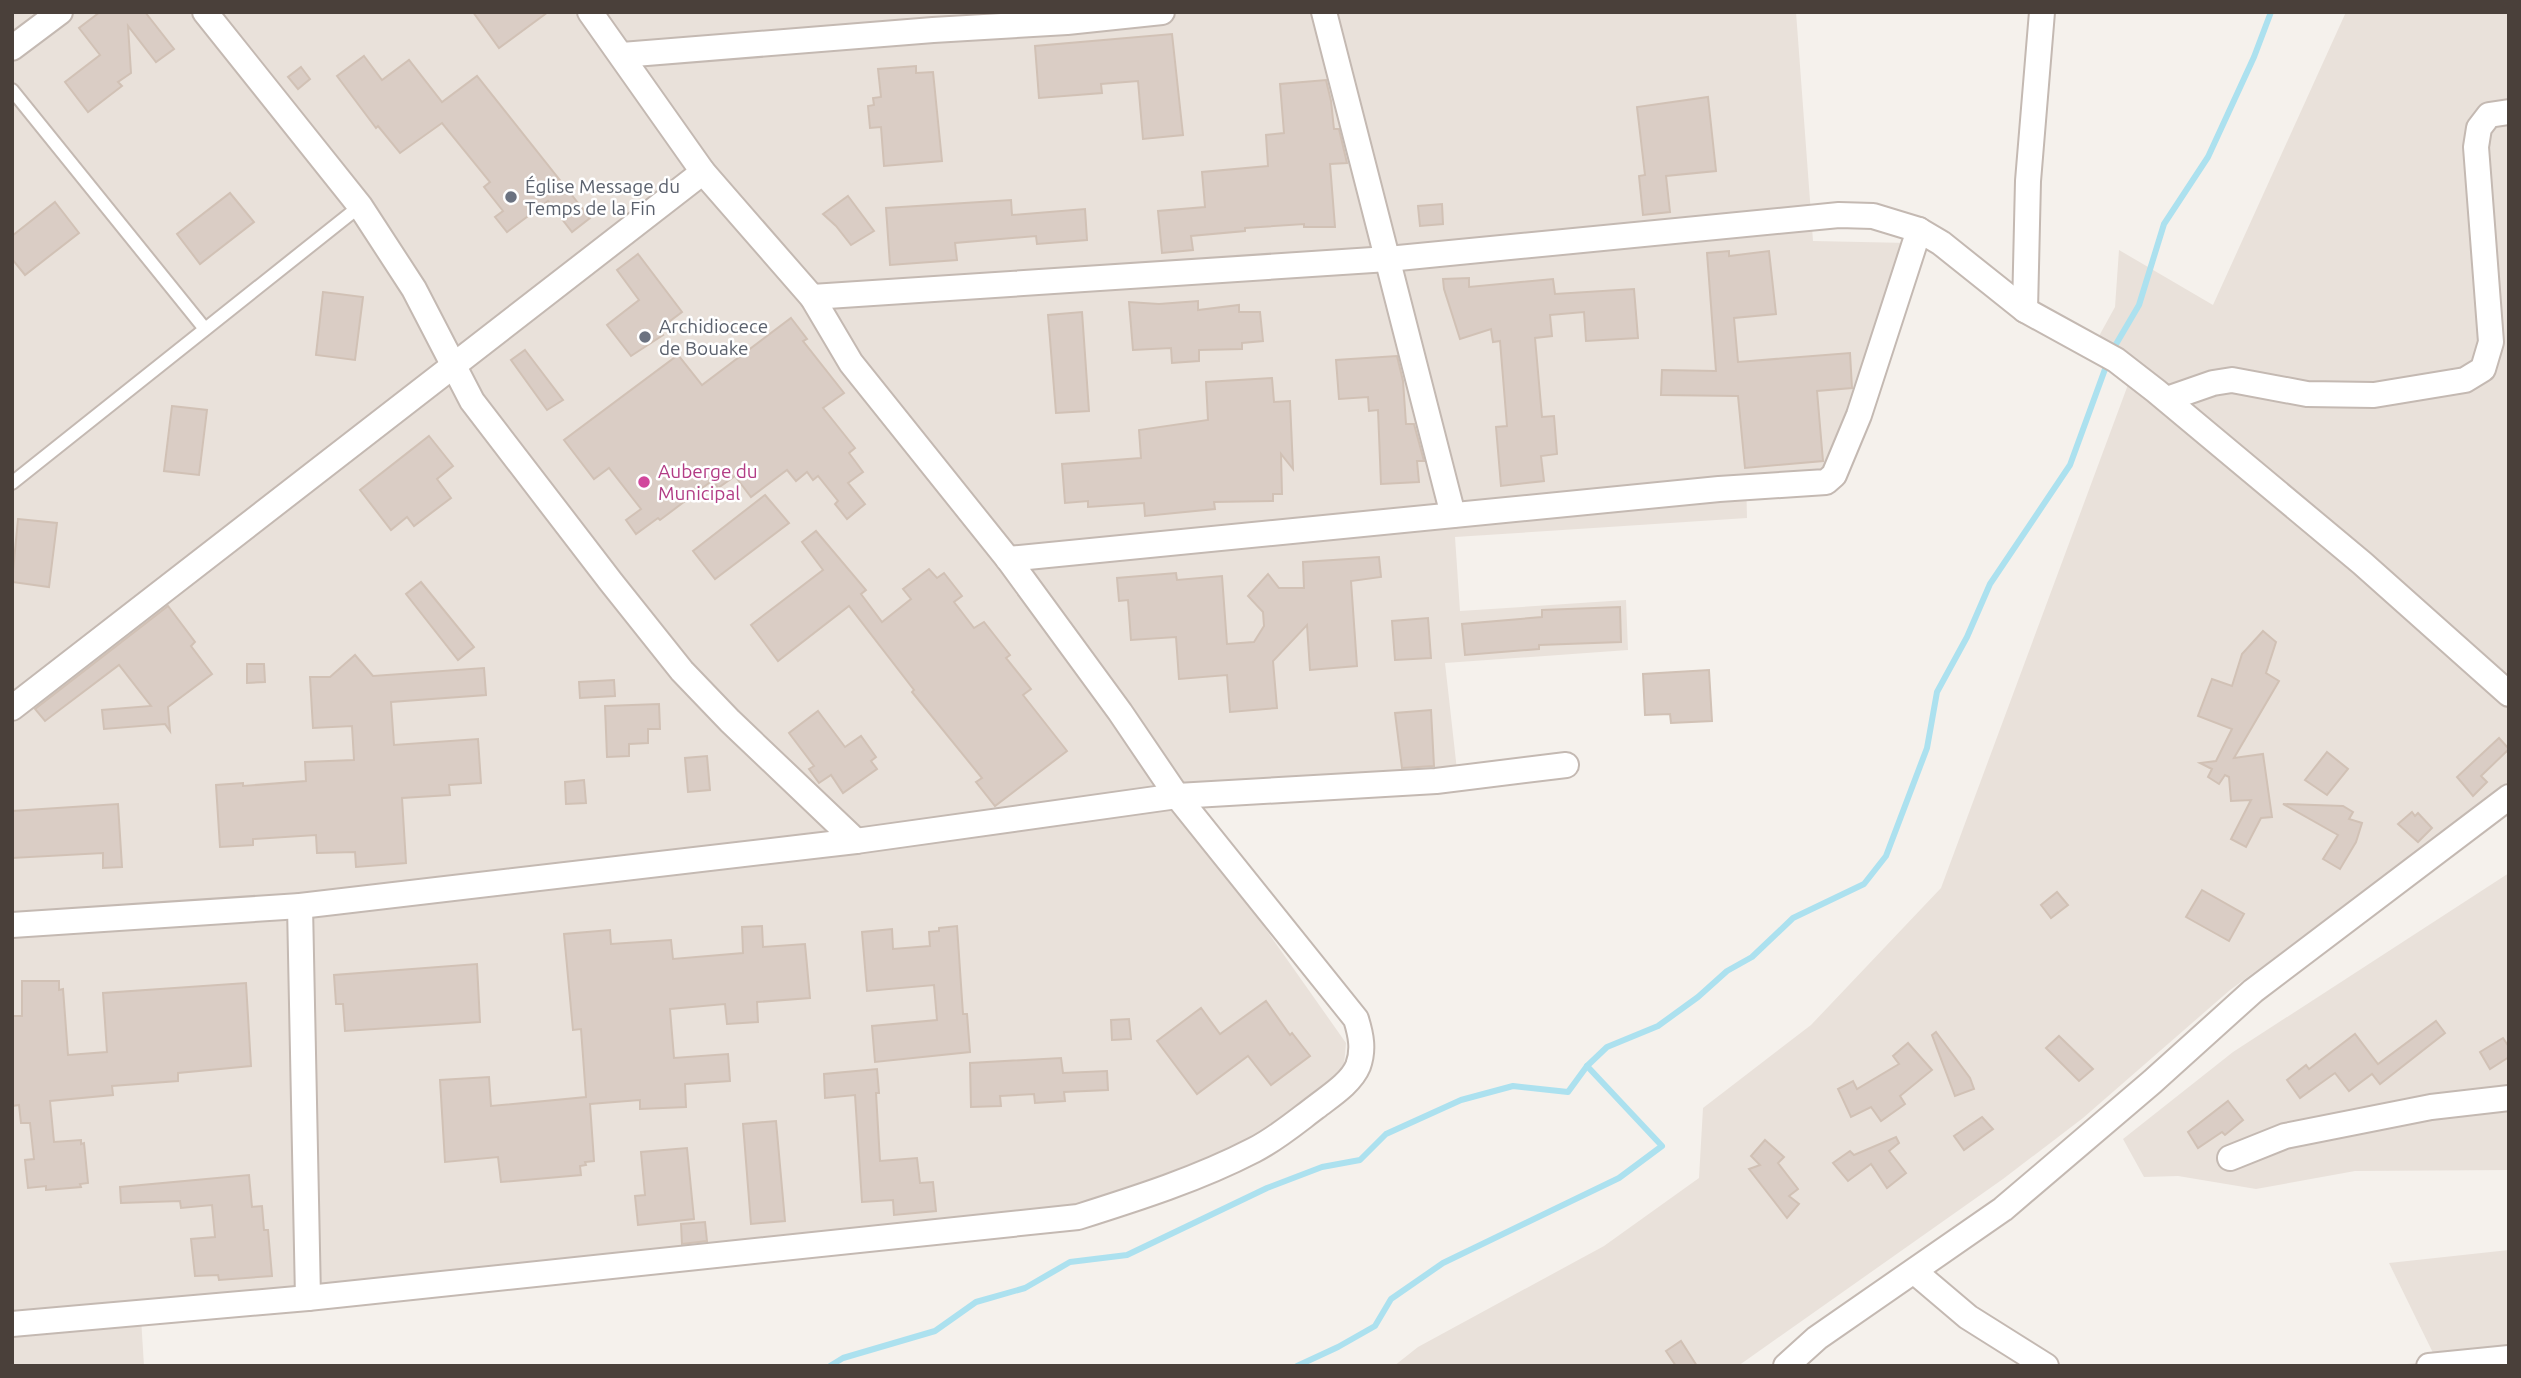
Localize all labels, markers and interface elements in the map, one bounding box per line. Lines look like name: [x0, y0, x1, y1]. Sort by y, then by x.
place label: Église Message du Temps de la Fin: [525, 175, 680, 219]
marker: Église Message du Temps de la Fin: [503, 189, 519, 205]
place label: Archidiocece de Bouake: [659, 315, 768, 359]
marker: Archidiocece de Bouake: [637, 329, 653, 345]
place label: Auberge du Municipal: [658, 460, 758, 504]
marker: Auberge du Municipal: [636, 474, 652, 490]

